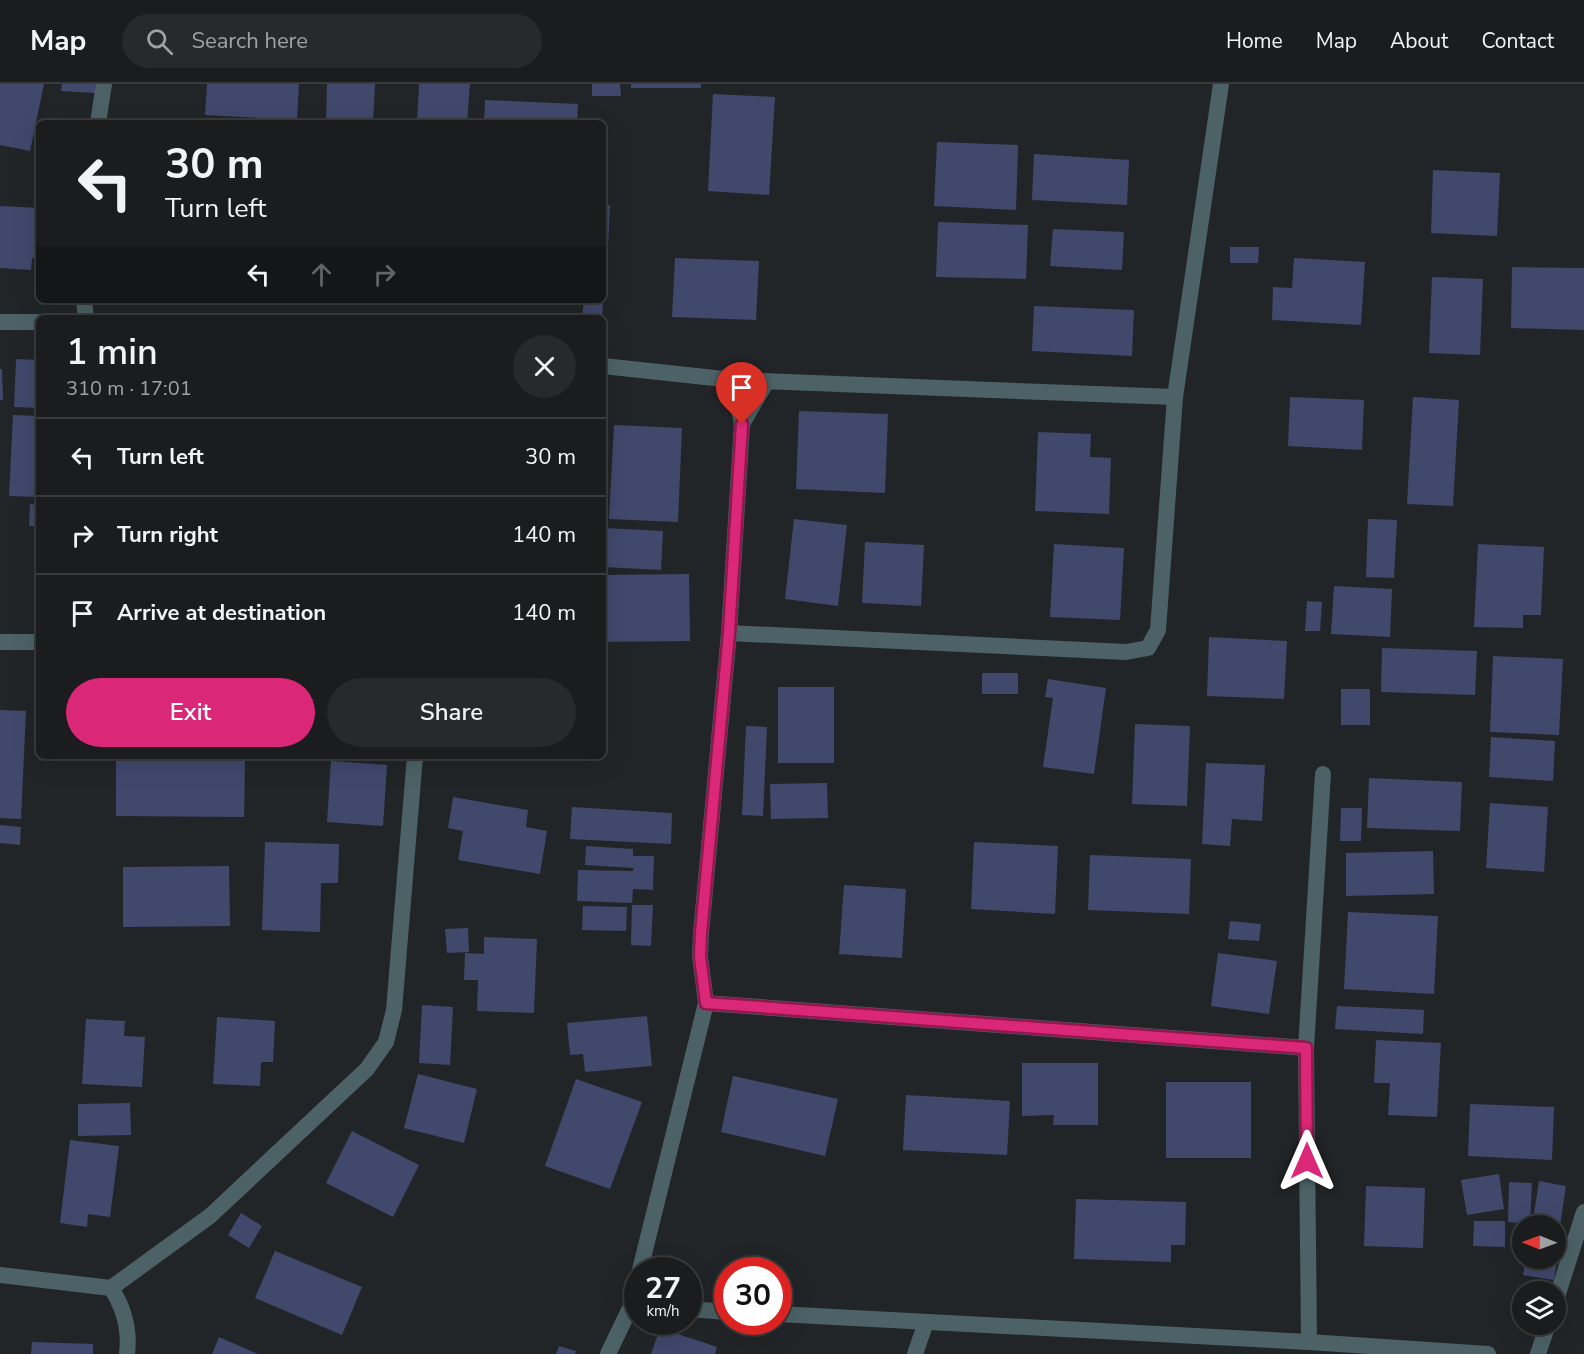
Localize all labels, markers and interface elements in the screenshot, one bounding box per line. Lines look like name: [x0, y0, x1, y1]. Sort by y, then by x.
search box: [122, 14, 542, 68]
text: Map: [30, 22, 86, 60]
icon: search: [143, 25, 176, 58]
text: Search here: [191, 26, 308, 56]
text: Home: [1226, 27, 1283, 55]
text: Map: [1316, 27, 1357, 55]
text: About: [1390, 27, 1448, 55]
text: Contact: [1481, 27, 1554, 55]
text: 30 m: [165, 136, 264, 193]
icon: left: [66, 144, 144, 222]
text: Turn left: [165, 190, 266, 227]
icon: left: [242, 258, 275, 291]
icon: ahead: [305, 258, 338, 291]
icon: right: [368, 258, 401, 291]
text: 1 min: [66, 328, 158, 377]
button: close: [513, 335, 576, 398]
pin: [716, 362, 767, 424]
icon: arrive: [725, 371, 758, 404]
text: 310 m · 17:01: [66, 375, 192, 402]
icon: left: [66, 441, 99, 474]
text: Turn left: [117, 442, 204, 472]
text: 30 m: [525, 442, 576, 472]
icon: right: [66, 519, 99, 552]
text: Turn right: [117, 520, 218, 550]
text: 140 m: [512, 520, 576, 550]
icon: arrive: [66, 597, 99, 630]
text: Arrive at destination: [117, 598, 326, 628]
text: 140 m: [512, 598, 576, 628]
button: Exit: [66, 678, 315, 747]
button: Share: [327, 678, 576, 747]
position arrow: [1275, 1129, 1339, 1193]
north arrow: [1512, 1215, 1566, 1269]
map controls: [1512, 1215, 1566, 1335]
speed limit sign: 30: [714, 1257, 792, 1335]
text: 27: [645, 1268, 681, 1309]
button: layers: [1512, 1281, 1566, 1335]
text: km/h: [646, 1301, 680, 1321]

